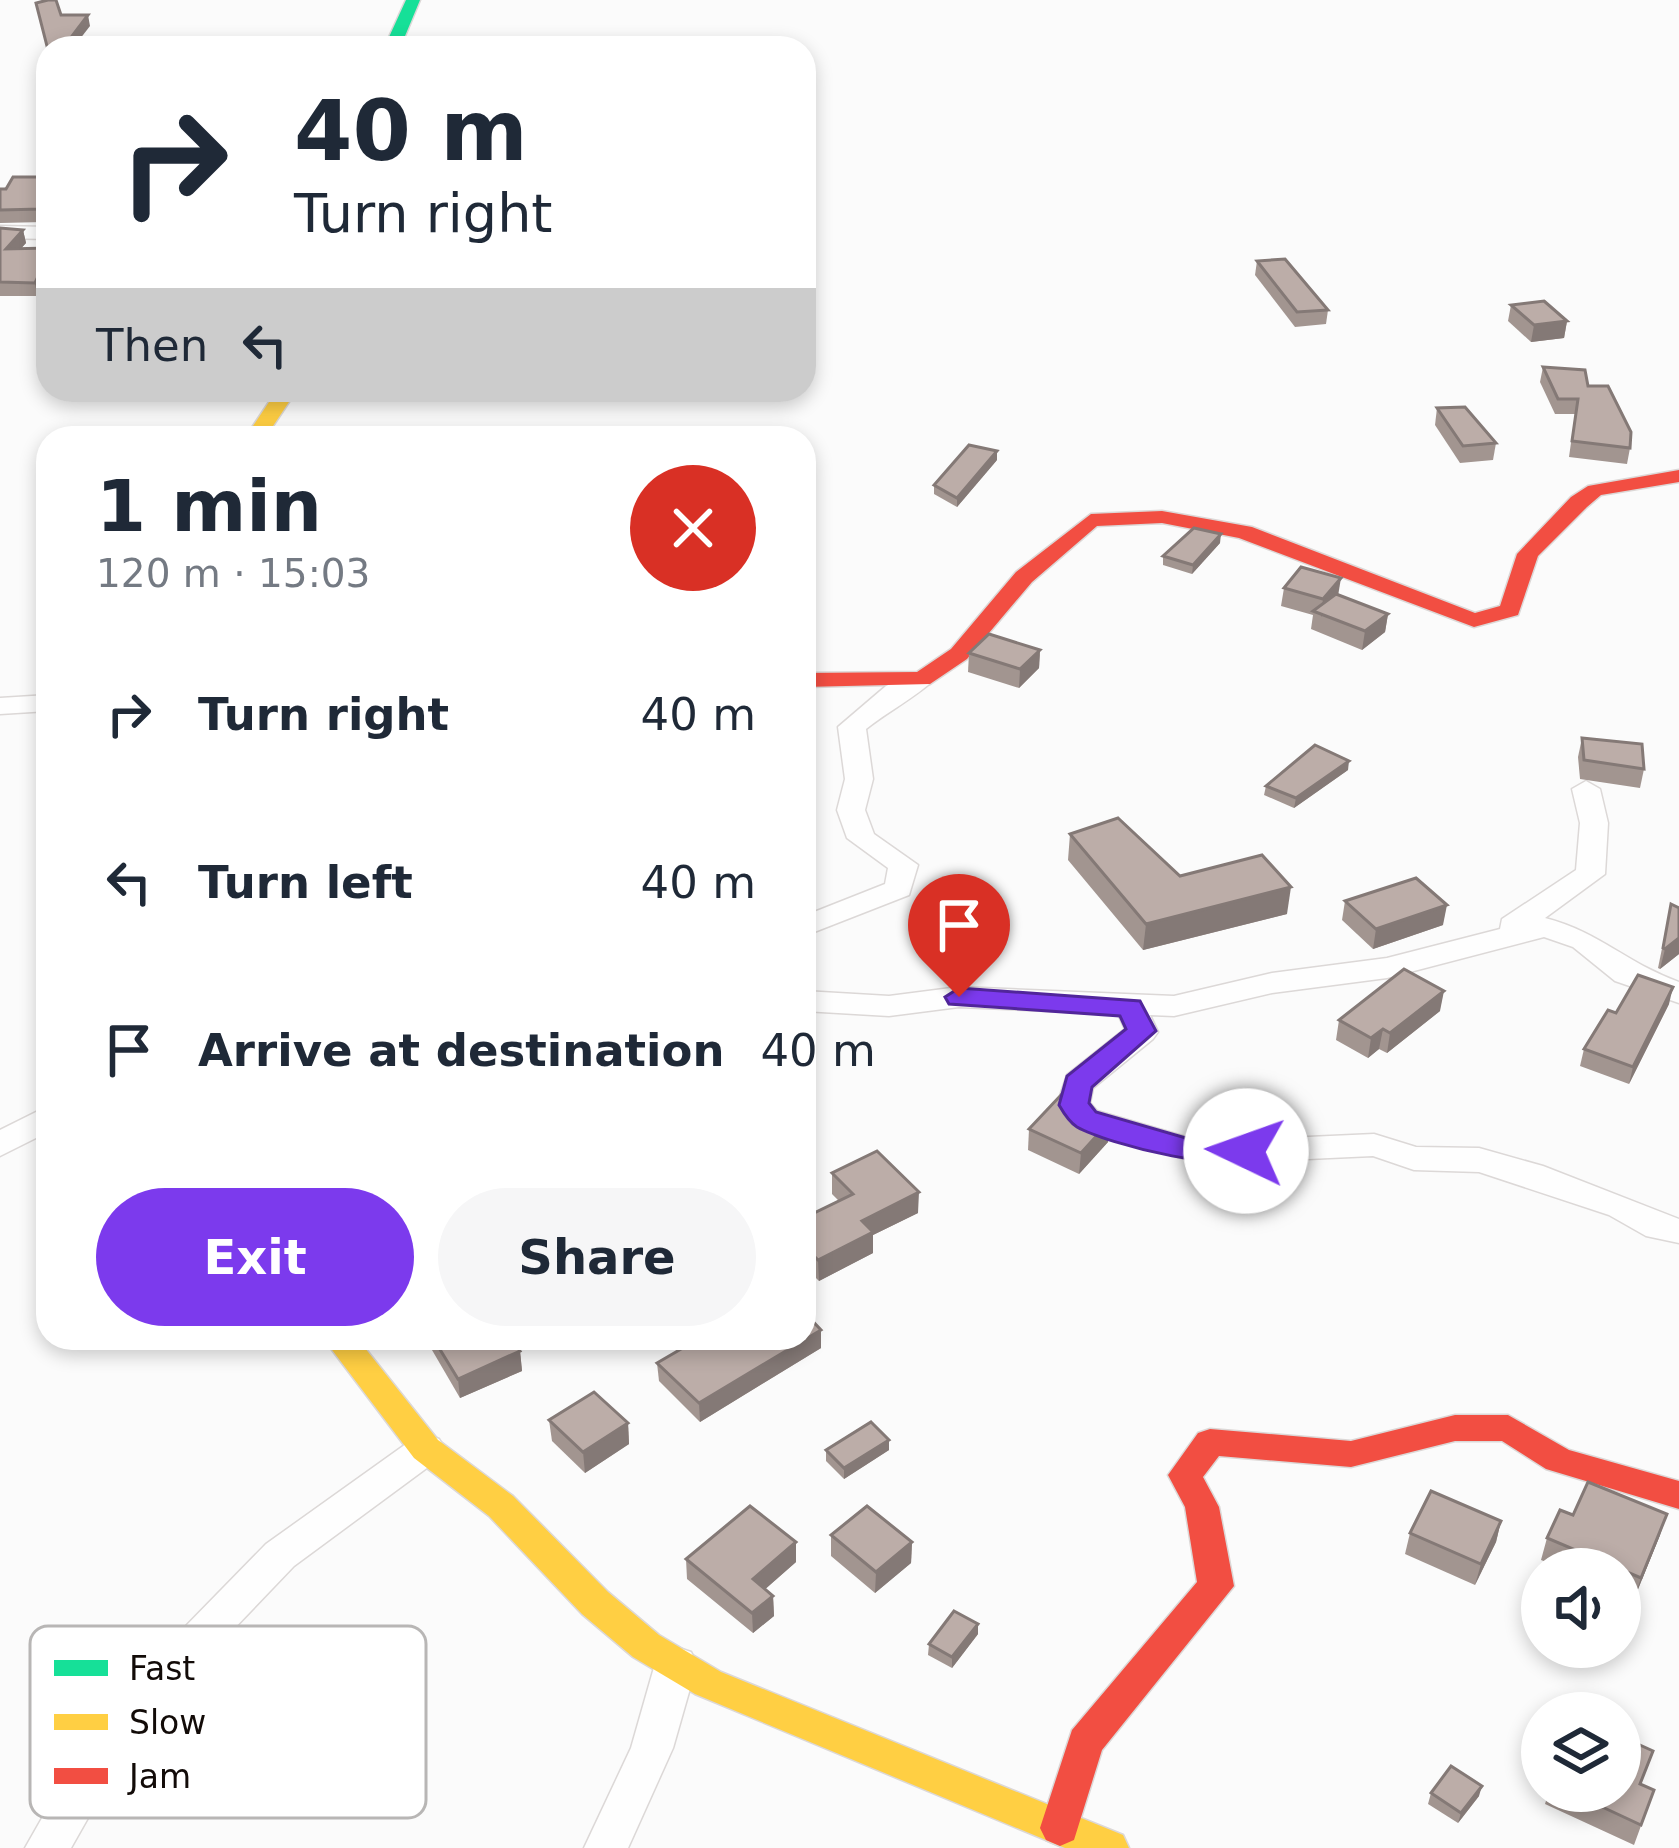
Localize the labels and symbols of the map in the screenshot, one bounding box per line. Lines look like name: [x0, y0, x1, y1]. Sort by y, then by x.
pin: [908, 874, 1010, 997]
position arrow: [1183, 1088, 1309, 1214]
legend: [30, 1626, 426, 1818]
text: Fast: [129, 1649, 195, 1688]
text: Slow: [129, 1703, 206, 1742]
text: Jam: [127, 1757, 191, 1796]

